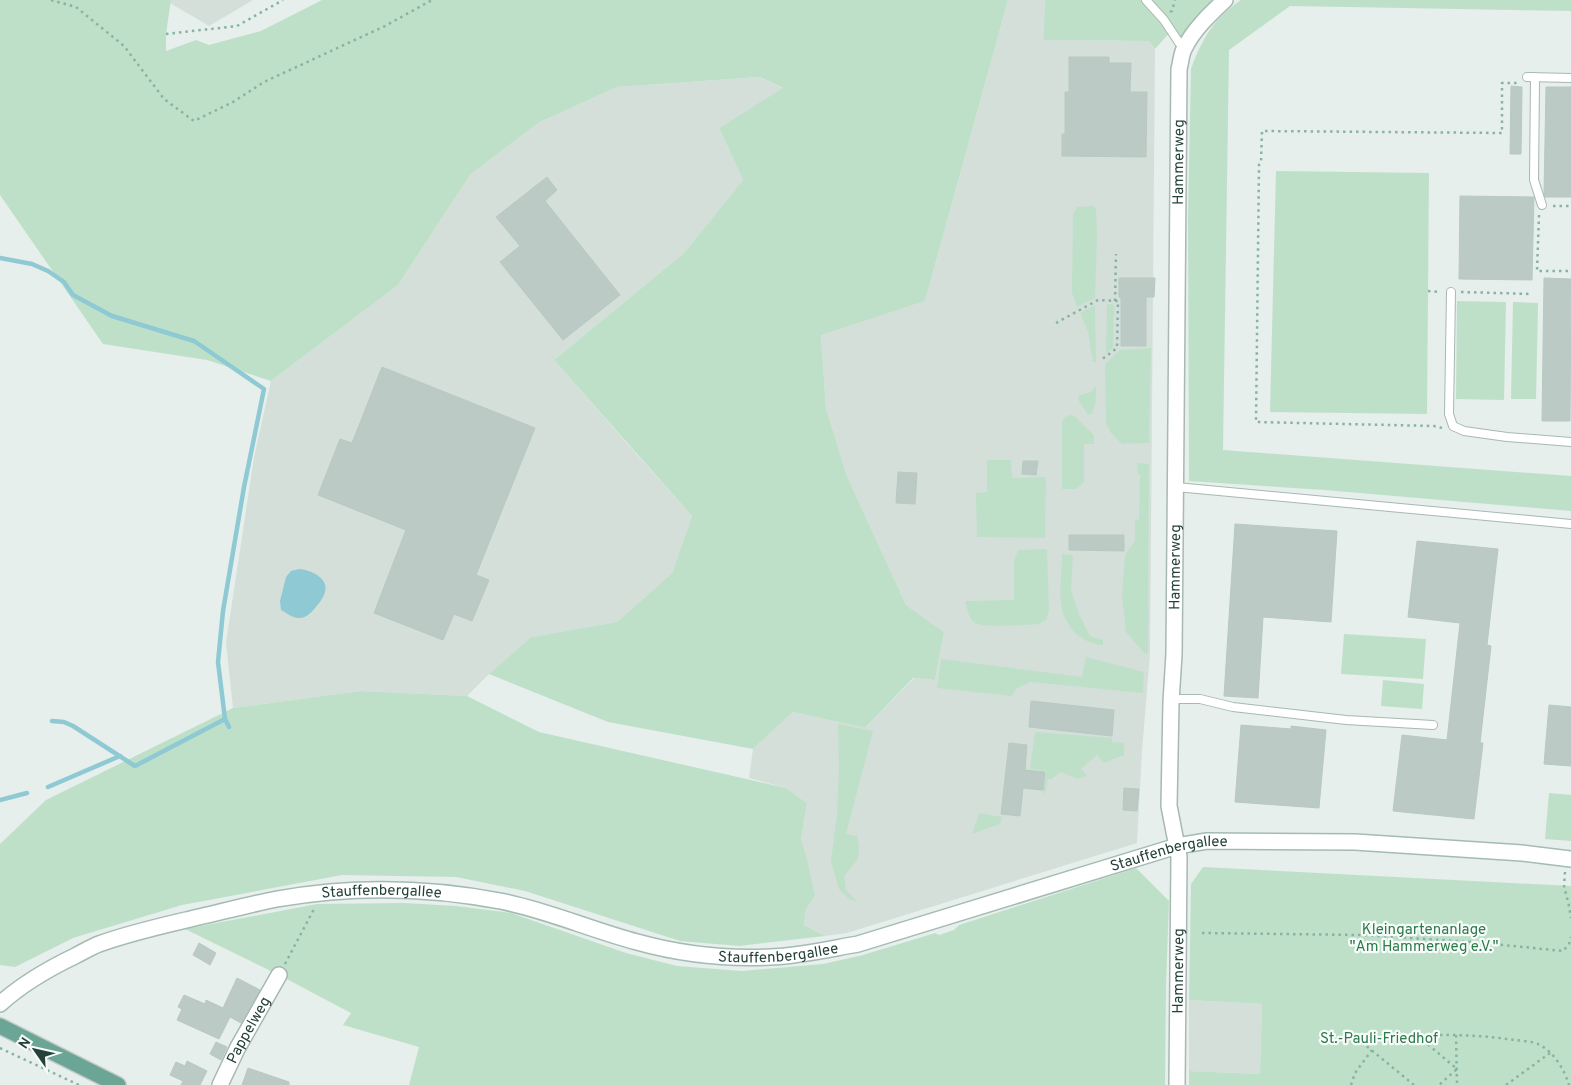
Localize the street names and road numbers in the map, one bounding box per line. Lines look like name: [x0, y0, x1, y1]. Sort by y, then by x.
street label: Hammerweg: [1170, 119, 1190, 205]
street label: Hammerweg: [1166, 524, 1186, 610]
street label: Stauffenbergallee: [1108, 833, 1228, 877]
street label: Stauffenbergallee: [321, 882, 443, 904]
street label: Hammerweg: [1170, 928, 1189, 1014]
street label: Stauffenbergallee: [717, 940, 840, 968]
street label: Pappelweg: [223, 994, 276, 1067]

